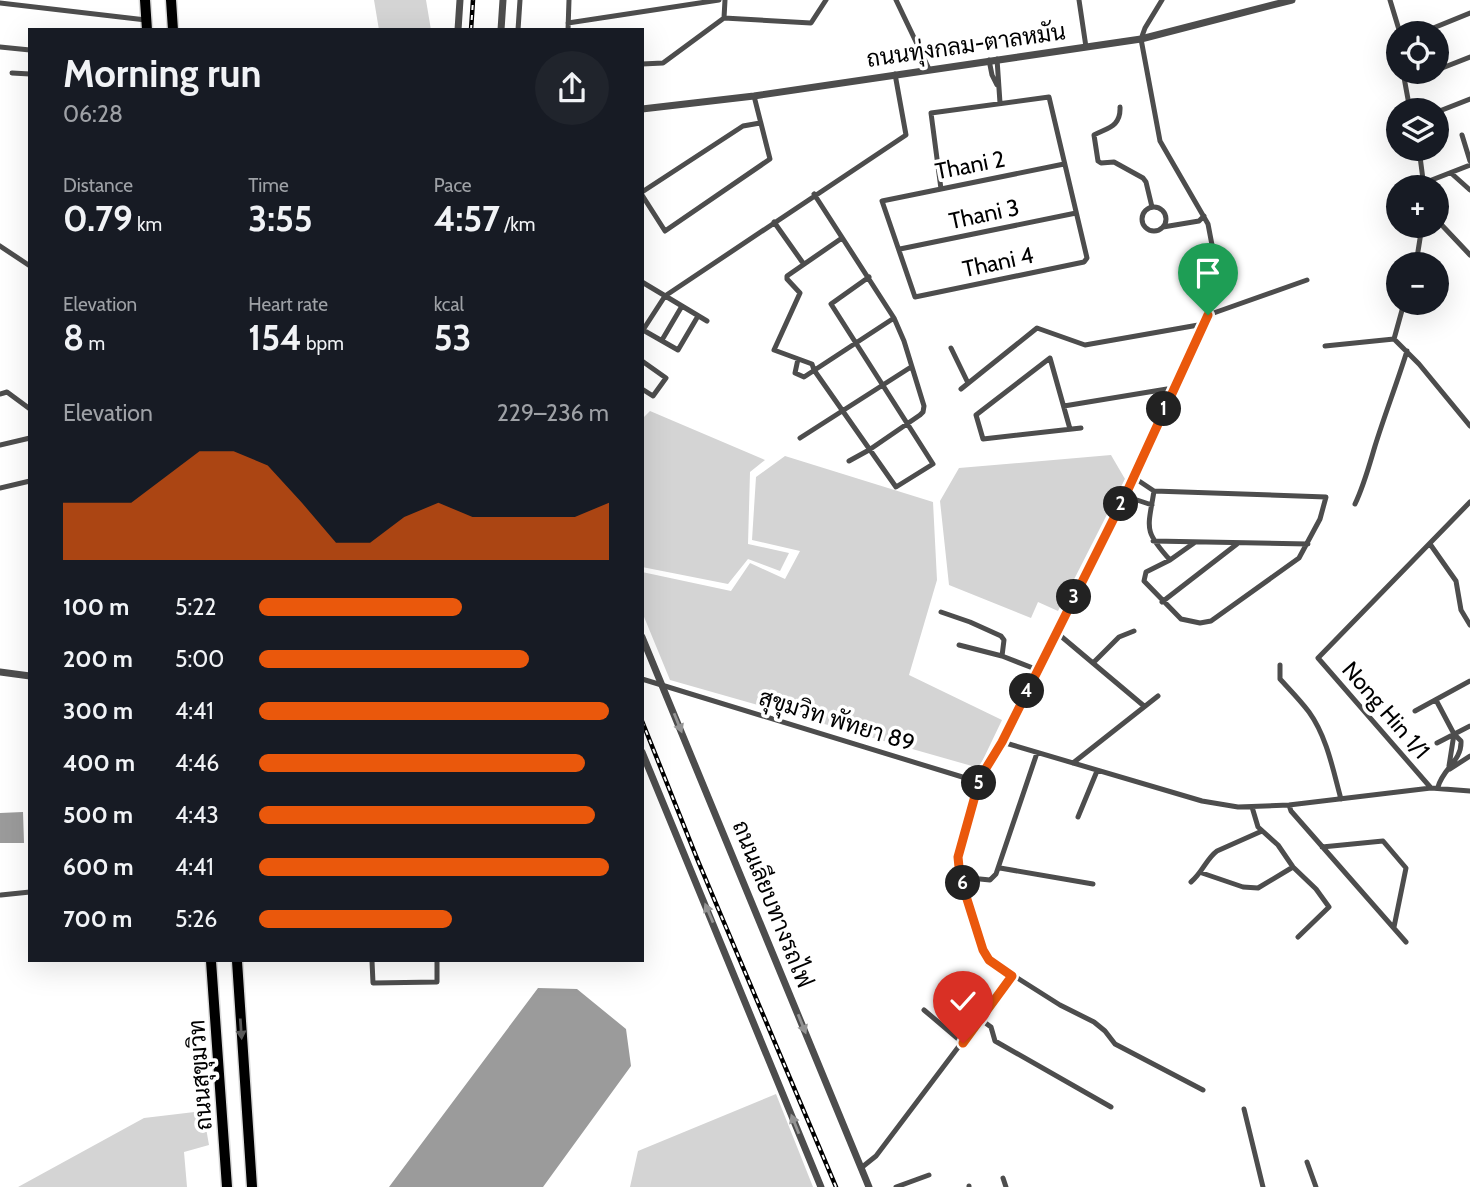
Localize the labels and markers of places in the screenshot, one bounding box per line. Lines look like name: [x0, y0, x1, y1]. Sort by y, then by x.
pin: [1178, 243, 1238, 315]
pin: 1: [1146, 392, 1182, 426]
pin: 2: [1104, 486, 1138, 522]
pin: 3: [1056, 580, 1092, 614]
pin: 4: [1010, 674, 1044, 708]
pin: 5: [962, 766, 996, 800]
pin: 6: [946, 866, 981, 900]
pin: [933, 971, 993, 1043]

